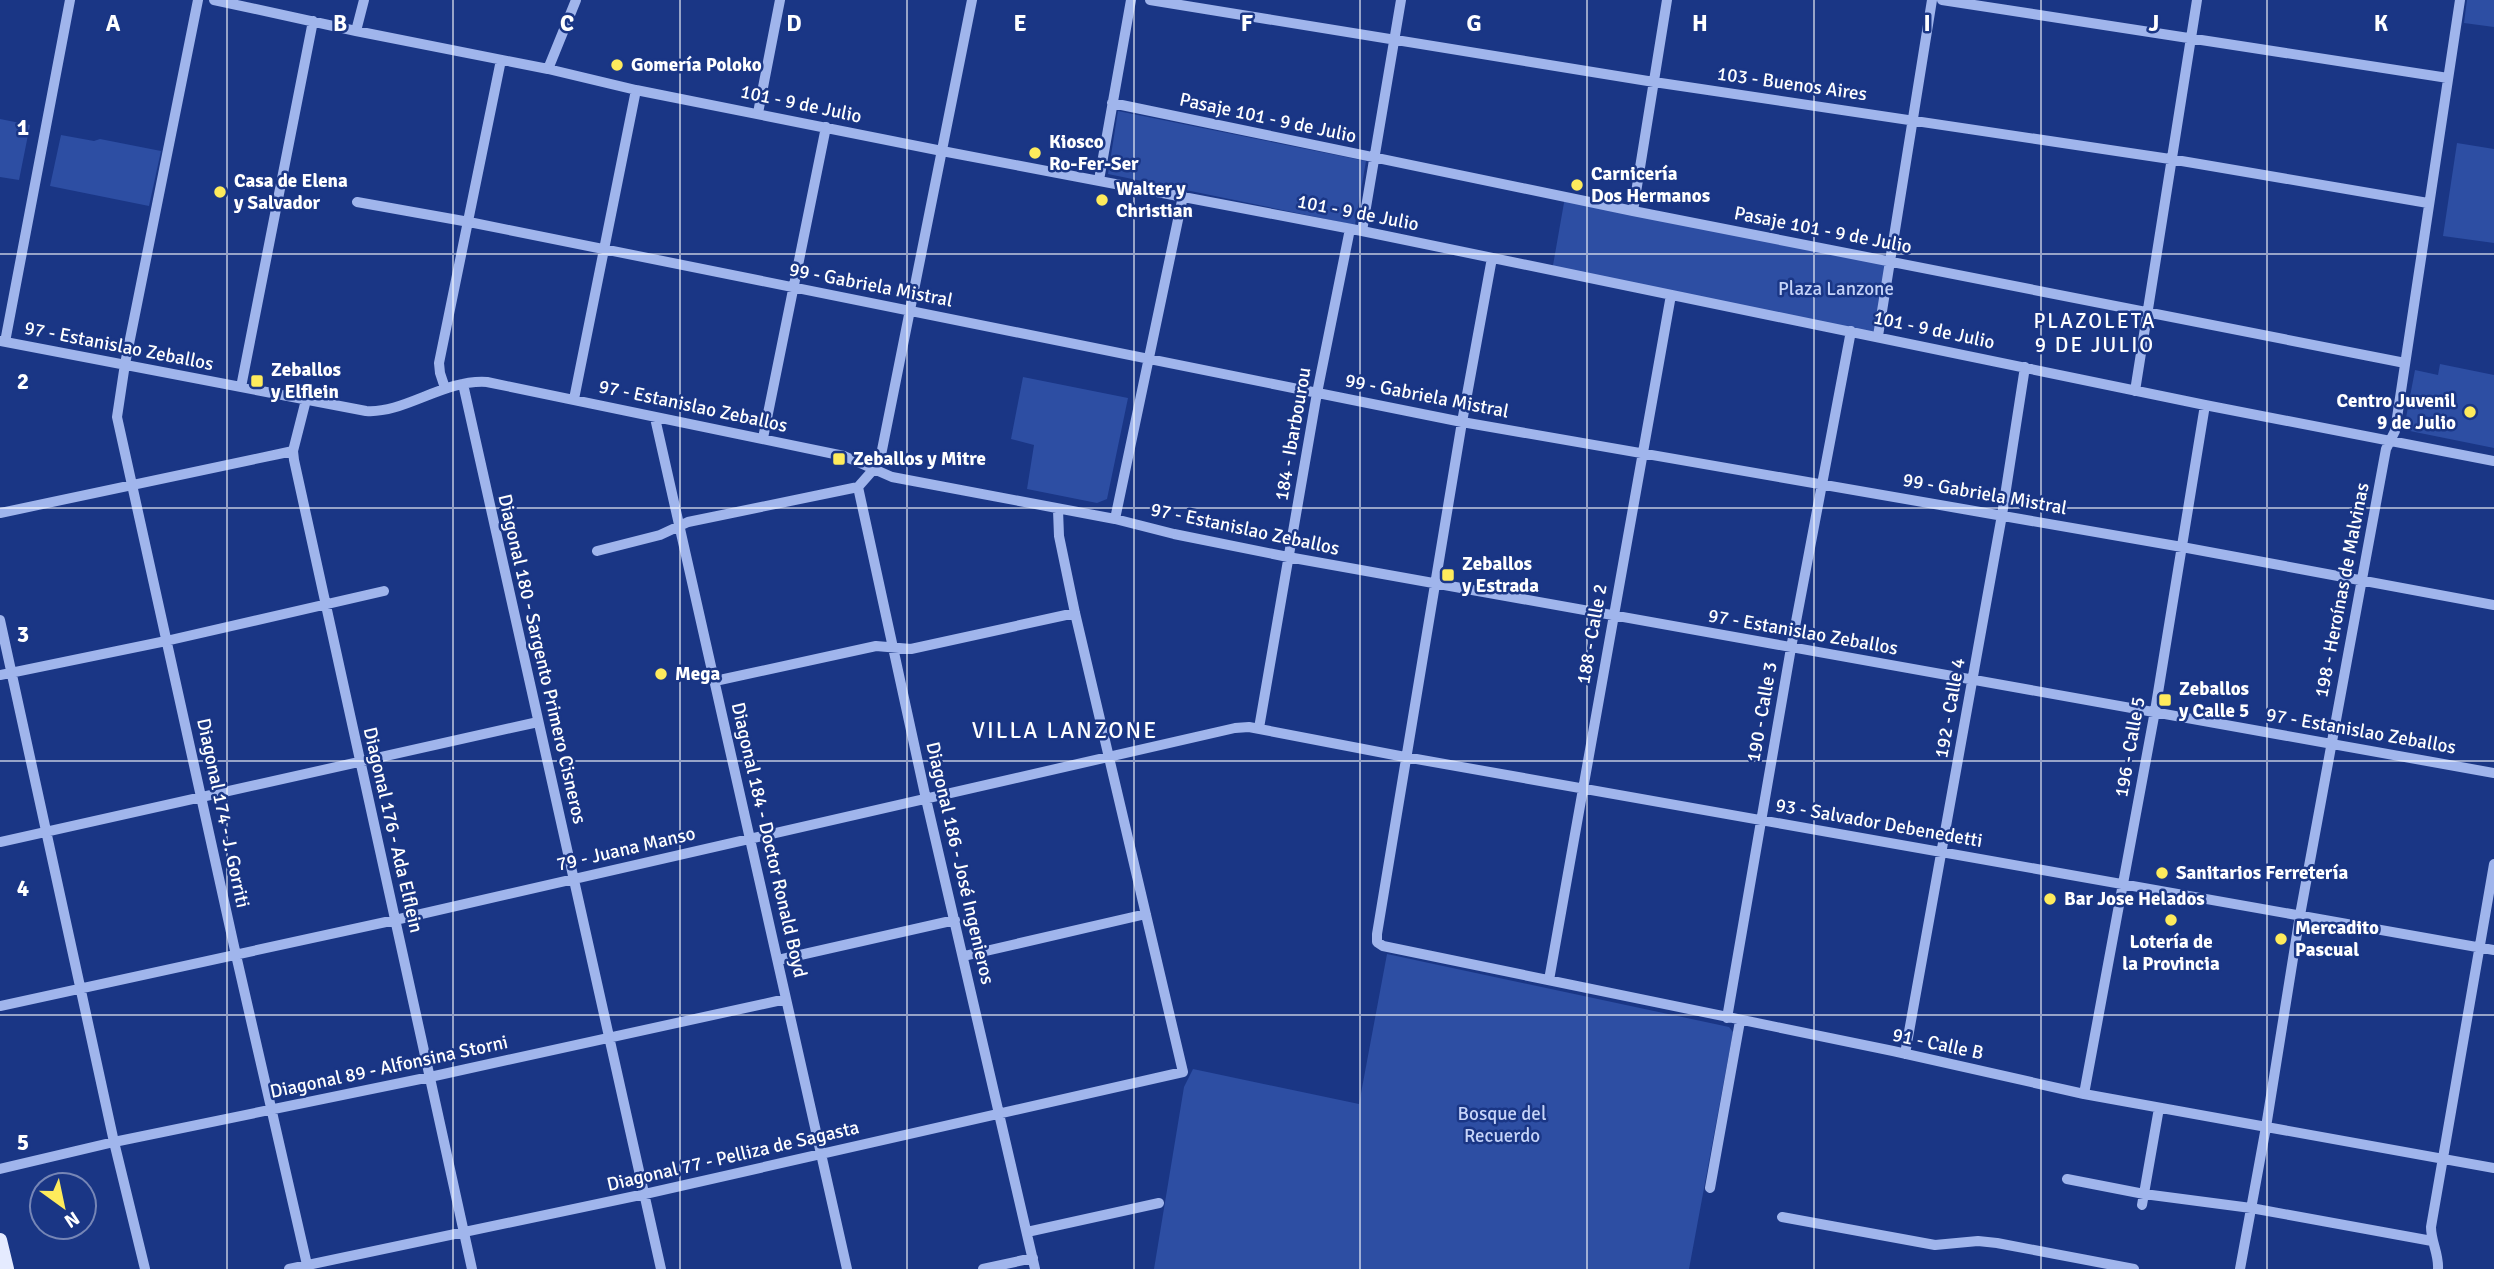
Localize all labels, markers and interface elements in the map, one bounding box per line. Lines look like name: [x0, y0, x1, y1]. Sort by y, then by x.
text: A: [106, 9, 121, 38]
text: B: [333, 9, 347, 38]
text: C: [560, 9, 574, 38]
text: D: [786, 9, 802, 38]
text: E: [1013, 9, 1027, 38]
text: F: [1241, 9, 1253, 38]
text: G: [1466, 9, 1482, 38]
text: H: [1692, 9, 1708, 38]
text: I: [1923, 9, 1931, 38]
text: J: [2149, 9, 2159, 38]
text: K: [2374, 9, 2389, 38]
place label: Gomería Poloko: [631, 53, 762, 77]
marker: Gomería Poloko: [609, 57, 625, 73]
street label: 103 - Buenos Aires: [1716, 62, 1868, 106]
street label: 101 - 9 de Julio: [738, 79, 864, 129]
street label: Pasaje 101 - 9 de Julio: [1177, 88, 1359, 149]
text: 1: [17, 113, 29, 142]
place label: Kiosco Ro-Fer-Ser: [1049, 130, 1139, 176]
marker: Kiosco Ro-Fer-Ser: [1027, 145, 1043, 161]
place label: Carnicería Dos Hermanos: [1591, 162, 1710, 208]
place label: Casa de Elena y Salvador: [233, 169, 348, 215]
place label: Walter y Christian: [1116, 177, 1193, 223]
marker: Carnicería Dos Hermanos: [1569, 177, 1585, 193]
marker: Casa de Elena y Salvador: [212, 184, 228, 200]
street label: 101 - 9 de Julio: [1295, 189, 1421, 237]
marker: Walter y Christian: [1094, 192, 1110, 208]
street label: Pasaje 101 - 9 de Julio: [1732, 201, 1914, 259]
street label: 99 - Gabriela Mistral: [787, 257, 955, 313]
park label: Plaza Lanzone: [1778, 277, 1894, 301]
street label: 101 - 9 de Julio: [1871, 305, 1997, 355]
district label: PLAZOLETA 9 DE JULIO: [2033, 308, 2157, 358]
street label: 97 - Estanislao Zeballos: [22, 316, 216, 376]
place label: Zeballos y Elflein: [270, 358, 341, 404]
street label: 184 - Ibarbourou: [1269, 365, 1317, 503]
text: 2: [17, 367, 29, 396]
street label: 99 - Gabriela Mistral: [1343, 368, 1511, 424]
marker: Zeballos y Elflein: [249, 373, 265, 389]
street label: 97 - Estanislao Zeballos: [596, 374, 790, 438]
place label: Centro Juvenil 9 de Julio: [2336, 389, 2456, 435]
marker: Centro Juvenil 9 de Julio: [2462, 404, 2478, 420]
place label: Zeballos y Mitre: [853, 447, 986, 471]
marker: Zeballos y Mitre: [831, 451, 847, 467]
street label: 99 - Gabriela Mistral: [1901, 468, 2069, 520]
street label: 198 - Heroínas de Malvinas: [2309, 481, 2375, 699]
street label: Diagonal 180 - Sargento Primero Cisneros: [492, 492, 592, 826]
street label: 97 - Estanislao Zeballos: [1148, 497, 1342, 561]
place label: Zeballos y Estrada: [1461, 552, 1539, 598]
marker: Zeballos y Estrada: [1440, 567, 1456, 583]
street label: 188 - Calle 2: [1571, 582, 1613, 686]
street label: 97 - Estanislao Zeballos: [1706, 603, 1900, 661]
text: 3: [17, 620, 29, 649]
street label: 192 - Calle 4: [1929, 656, 1971, 760]
street label: 190 - Calle 3: [1741, 660, 1783, 764]
place label: Mega: [675, 662, 720, 686]
marker: Mega: [653, 666, 669, 682]
place label: Zeballos y Calle 5: [2178, 677, 2249, 723]
marker: Zeballos y Calle 5: [2157, 692, 2173, 708]
street label: 196 - Calle 5: [2109, 695, 2151, 799]
street label: Diagonal 184 - Doctor Ronald Boyd: [726, 700, 812, 980]
street label: 97 - Estanislao Zeballos: [2264, 702, 2458, 760]
street label: Diagonal 174 - J. Gorriti: [191, 716, 255, 910]
district label: VILLA LANZONE: [972, 716, 1158, 745]
street label: Diagonal 176 - Ada Elflein: [358, 725, 428, 935]
street label: Diagonal 186 - José Ingenieros: [920, 739, 1000, 987]
street label: 93 - Salvador Debenedetti: [1774, 793, 1984, 853]
street label: 79 - Juana Manso: [554, 821, 698, 877]
place label: Sanitarios Ferretería: [2176, 861, 2348, 885]
marker: Sanitarios Ferretería: [2154, 865, 2170, 881]
text: 4: [17, 874, 29, 903]
place label: Bar Jose Helados: [2064, 887, 2205, 911]
marker: Bar Jose Helados: [2042, 891, 2058, 907]
marker: Lotería de la Provincia: [2163, 912, 2179, 928]
place label: Mercadito Pascual: [2295, 916, 2379, 962]
place label: Lotería de la Provincia: [2122, 930, 2220, 976]
marker: Mercadito Pascual: [2273, 931, 2289, 947]
street label: 91 - Calle B: [1890, 1023, 1986, 1065]
street label: Diagonal 89 - Alfonsina Storni: [268, 1030, 510, 1104]
park label: Bosque del Recuerdo: [1458, 1102, 1546, 1148]
street label: Diagonal 77 - Pelliza de Sagasta: [604, 1115, 862, 1197]
text: 5: [17, 1128, 29, 1157]
north arrow: [28, 1171, 98, 1241]
text: N: [60, 1206, 84, 1233]

